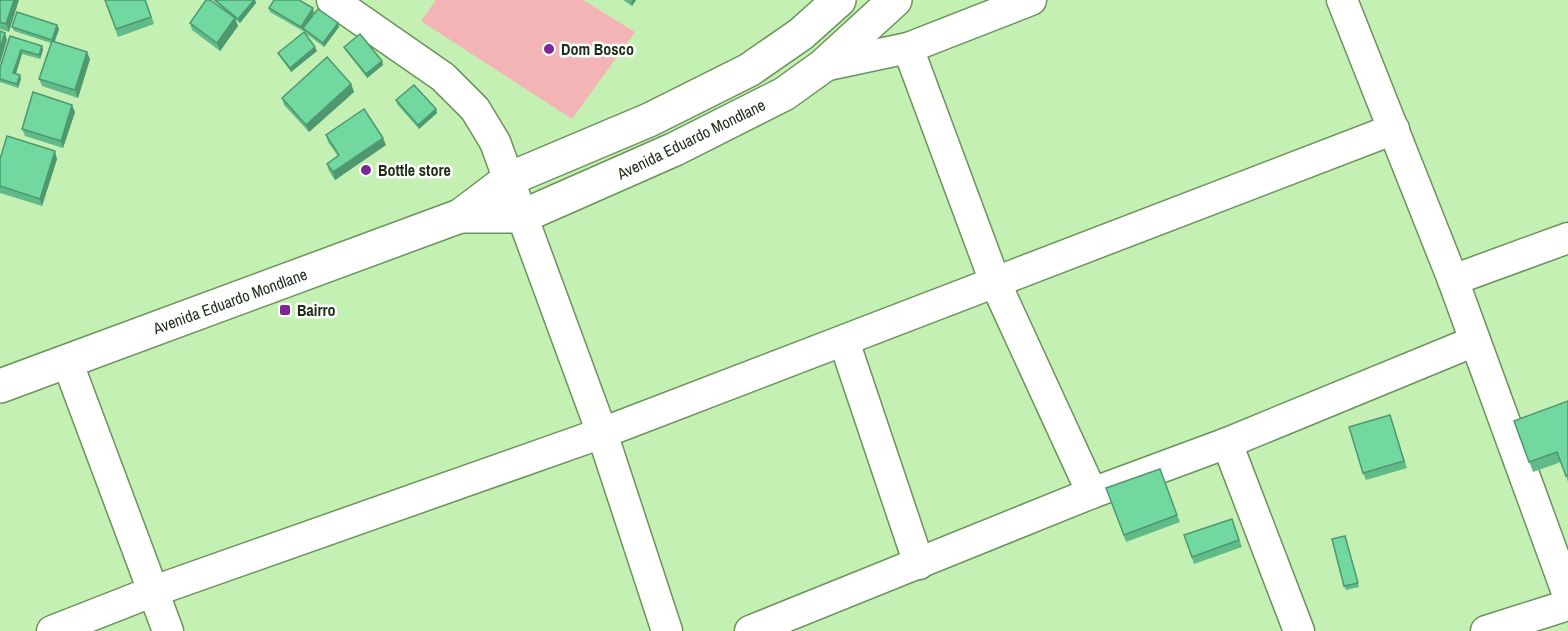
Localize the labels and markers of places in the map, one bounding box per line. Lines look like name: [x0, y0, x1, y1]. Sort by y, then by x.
place label: Dom Bosco: [561, 38, 634, 60]
marker: Dom Bosco: [542, 42, 556, 56]
place label: Bottle store: [378, 159, 451, 181]
marker: Bottle store: [359, 163, 373, 177]
place label: Bairro: [297, 299, 336, 321]
marker: Bairro: [278, 303, 292, 317]

